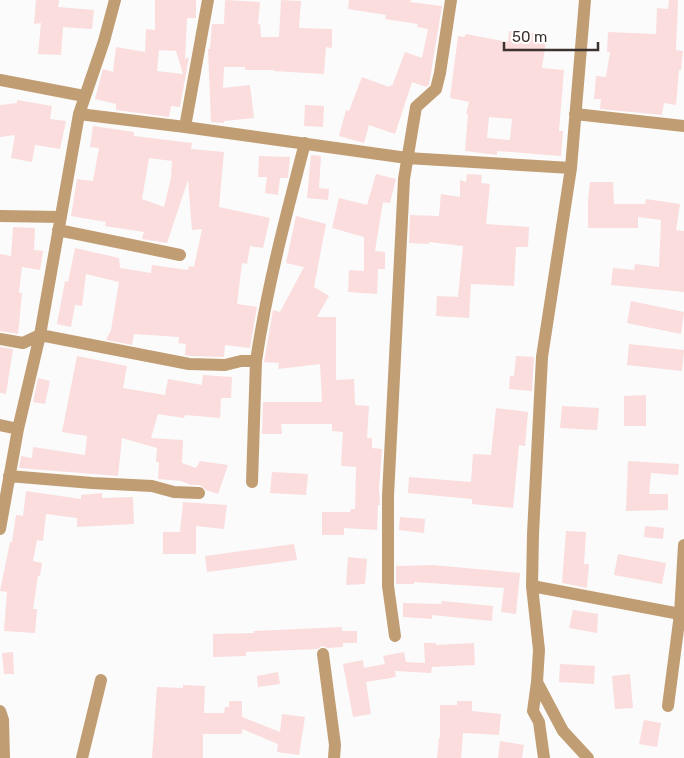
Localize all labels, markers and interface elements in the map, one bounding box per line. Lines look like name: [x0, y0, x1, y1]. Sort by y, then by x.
scale bar: [504, 20, 598, 52]
text: 50 m: [512, 28, 547, 46]

